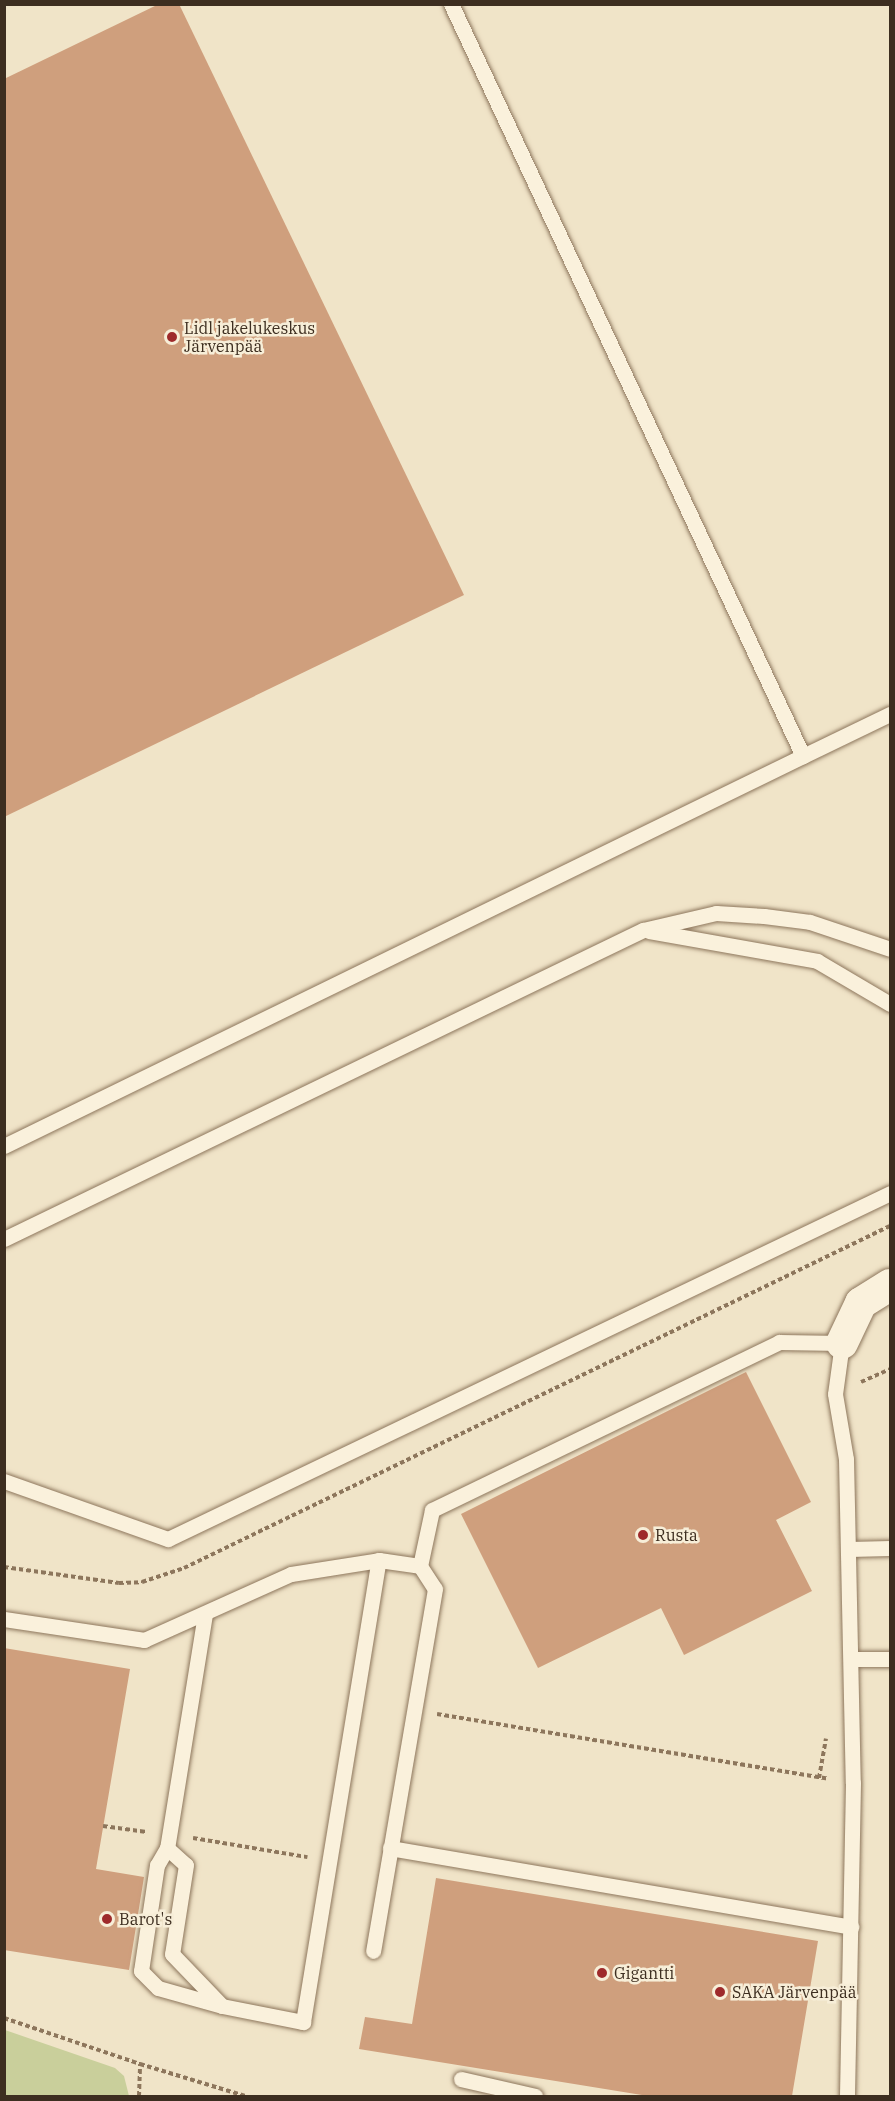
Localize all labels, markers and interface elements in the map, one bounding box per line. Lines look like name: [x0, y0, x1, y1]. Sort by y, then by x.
place label: Lidl jakelukeskus Järvenpää: [184, 318, 315, 356]
marker: Lidl jakelukeskus Järvenpää: [165, 330, 179, 344]
place label: Rusta: [655, 1525, 698, 1545]
marker: Rusta: [636, 1528, 650, 1542]
place label: Barot's: [119, 1909, 172, 1929]
marker: Barot's: [100, 1912, 114, 1926]
place label: Gigantti: [614, 1963, 674, 1983]
marker: Gigantti: [595, 1966, 609, 1980]
place label: SAKA Järvenpää: [732, 1982, 856, 2002]
marker: SAKA Järvenpää: [713, 1985, 727, 1999]

